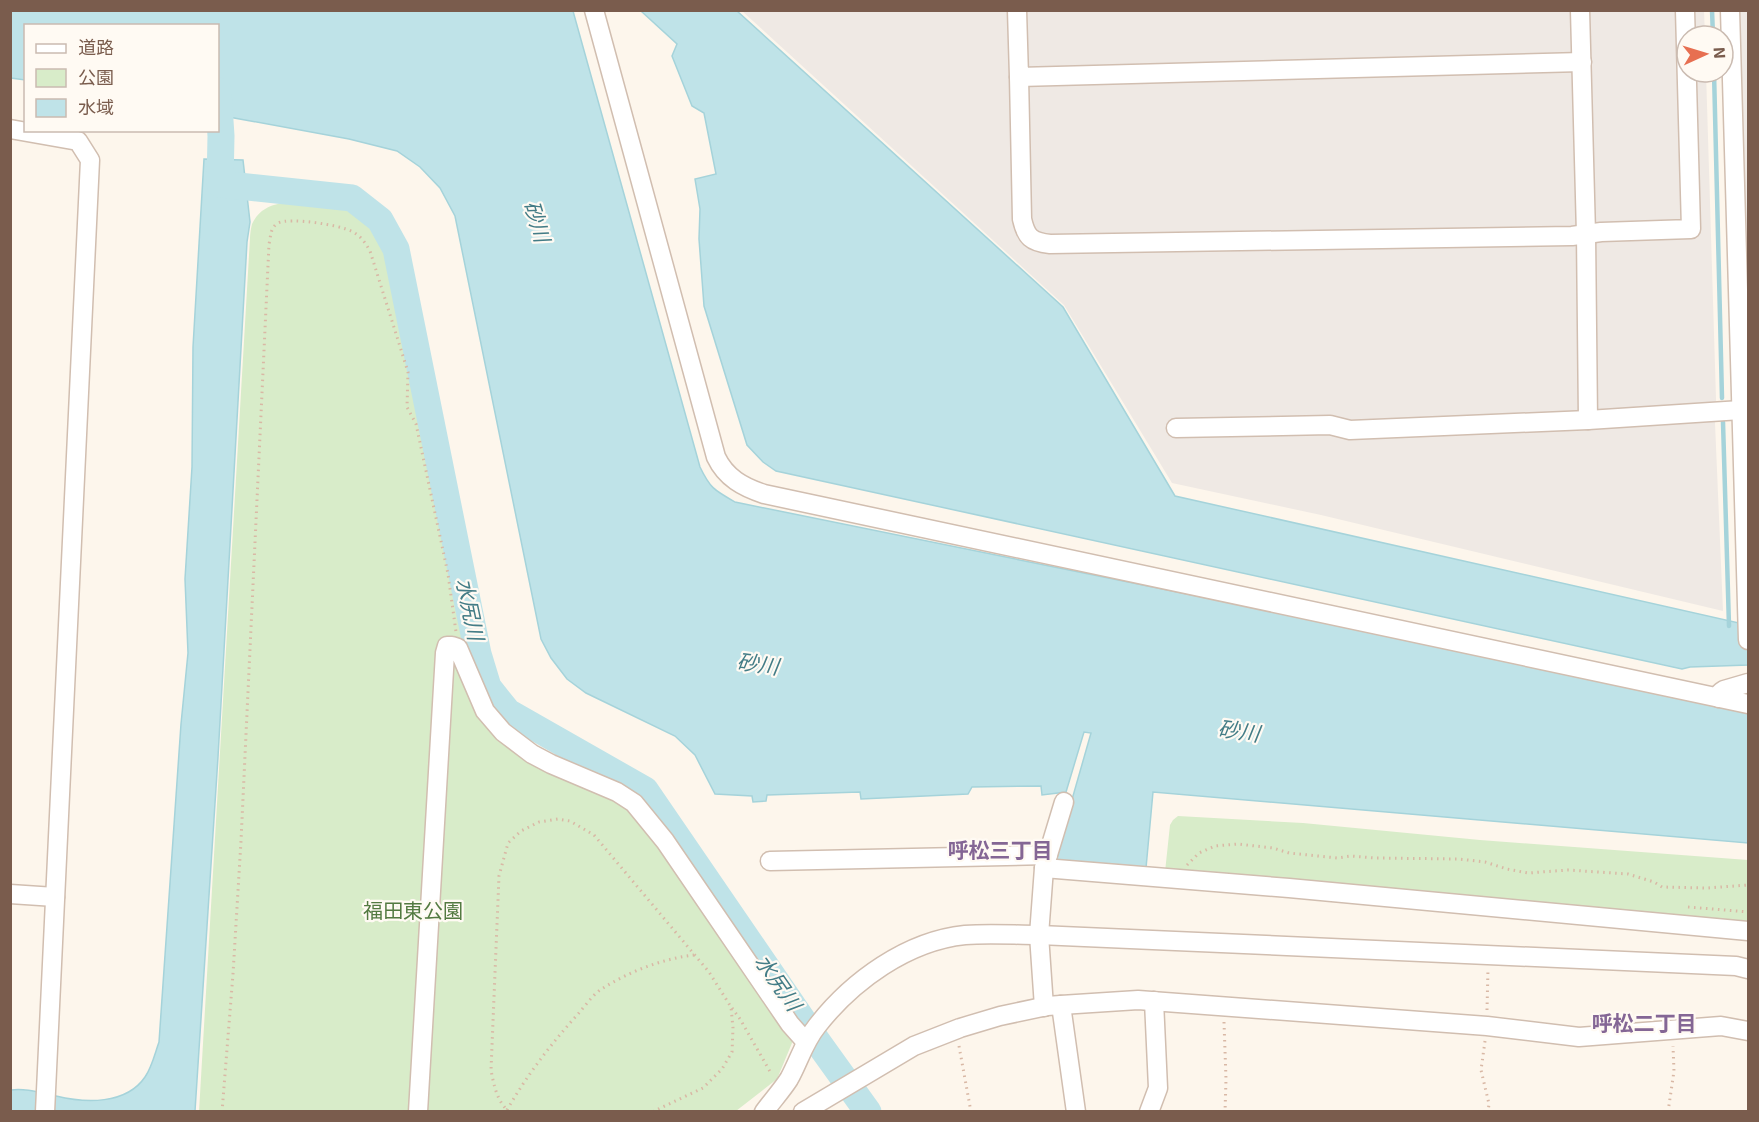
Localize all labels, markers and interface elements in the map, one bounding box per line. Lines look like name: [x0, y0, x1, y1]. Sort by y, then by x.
legend: [24, 24, 219, 132]
north arrow: [1675, 24, 1735, 84]
text: 道路: [78, 36, 114, 58]
text: N: [1711, 46, 1730, 59]
text: 公園: [78, 66, 114, 88]
text: 水域: [78, 96, 114, 118]
water label: 砂川: [520, 197, 557, 247]
water label: 水尻川: [452, 576, 490, 644]
water label: 砂川: [735, 648, 783, 679]
water label: 砂川: [1216, 715, 1264, 746]
district label: 呼松三丁目: [948, 837, 1053, 862]
park label: 福田東公園: [363, 898, 463, 922]
water label: 水尻川: [751, 949, 808, 1017]
district label: 呼松二丁目: [1592, 1010, 1697, 1035]

